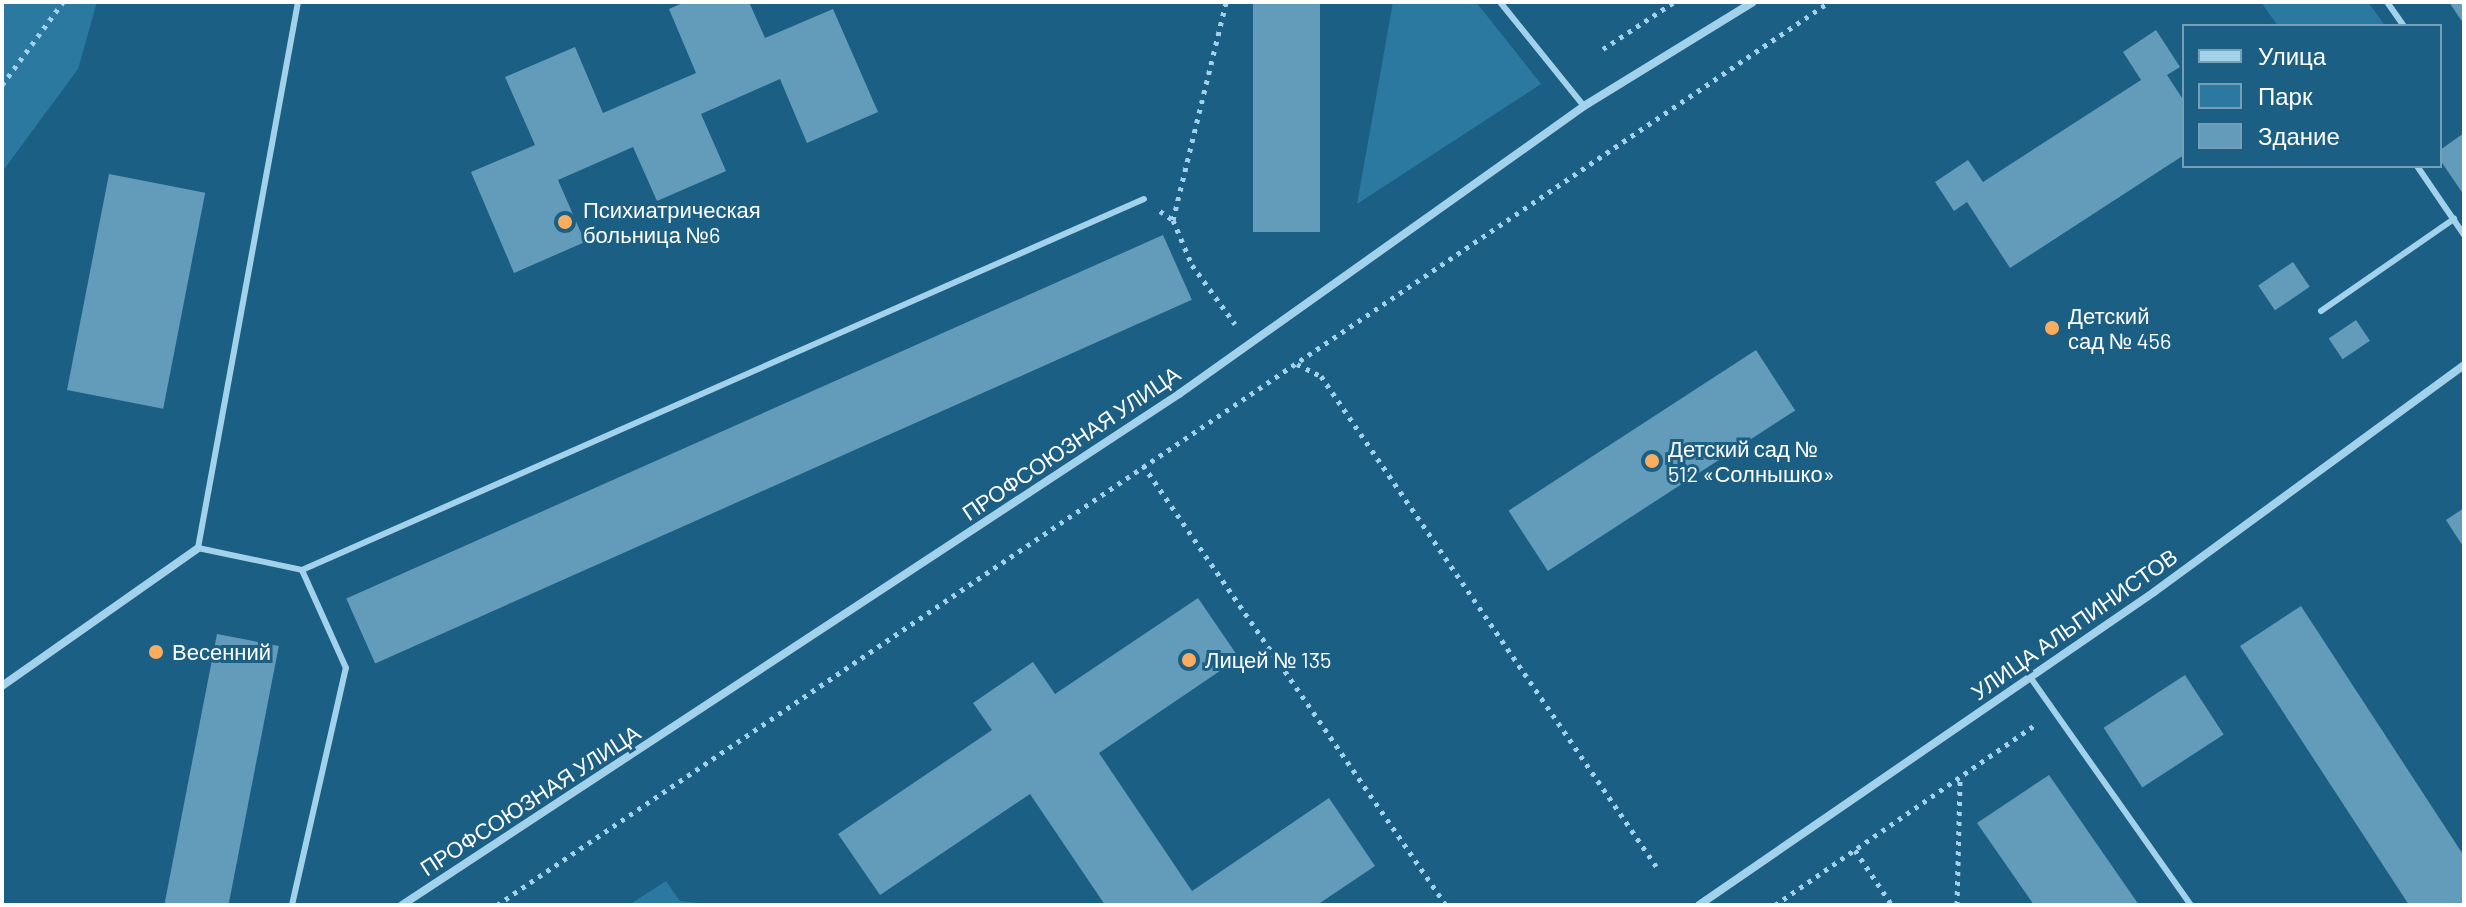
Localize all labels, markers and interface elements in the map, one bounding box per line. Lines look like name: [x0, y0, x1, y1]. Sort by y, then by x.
legend: [2182, 24, 2442, 168]
text: Улица: [2258, 41, 2326, 70]
text: Парк: [2258, 81, 2312, 110]
text: Здание: [2258, 121, 2340, 150]
place label: Психиатрическая больница №6: [583, 196, 761, 248]
marker: Психиатрическая больница №6: [554, 211, 576, 233]
place label: Детский сад № 456: [2068, 302, 2171, 354]
marker: Детский сад № 456: [2043, 319, 2061, 337]
street label: ПРОФСОЮЗНАЯ УЛИЦА: [957, 360, 1185, 526]
place label: Детский сад № 512 «Солнышко»: [1668, 435, 1835, 486]
marker: Детский сад № 512 «Солнышко»: [1643, 452, 1661, 470]
street label: УЛИЦА АЛЬПИНИСТОВ: [1966, 543, 2182, 705]
place label: Весенний: [172, 639, 271, 665]
marker: Весенний: [147, 643, 165, 661]
place label: Лицей № 135: [1205, 647, 1331, 673]
marker: Лицей № 135: [1180, 651, 1198, 669]
street label: ПРОФСОЮЗНАЯ УЛИЦА: [415, 719, 645, 881]

